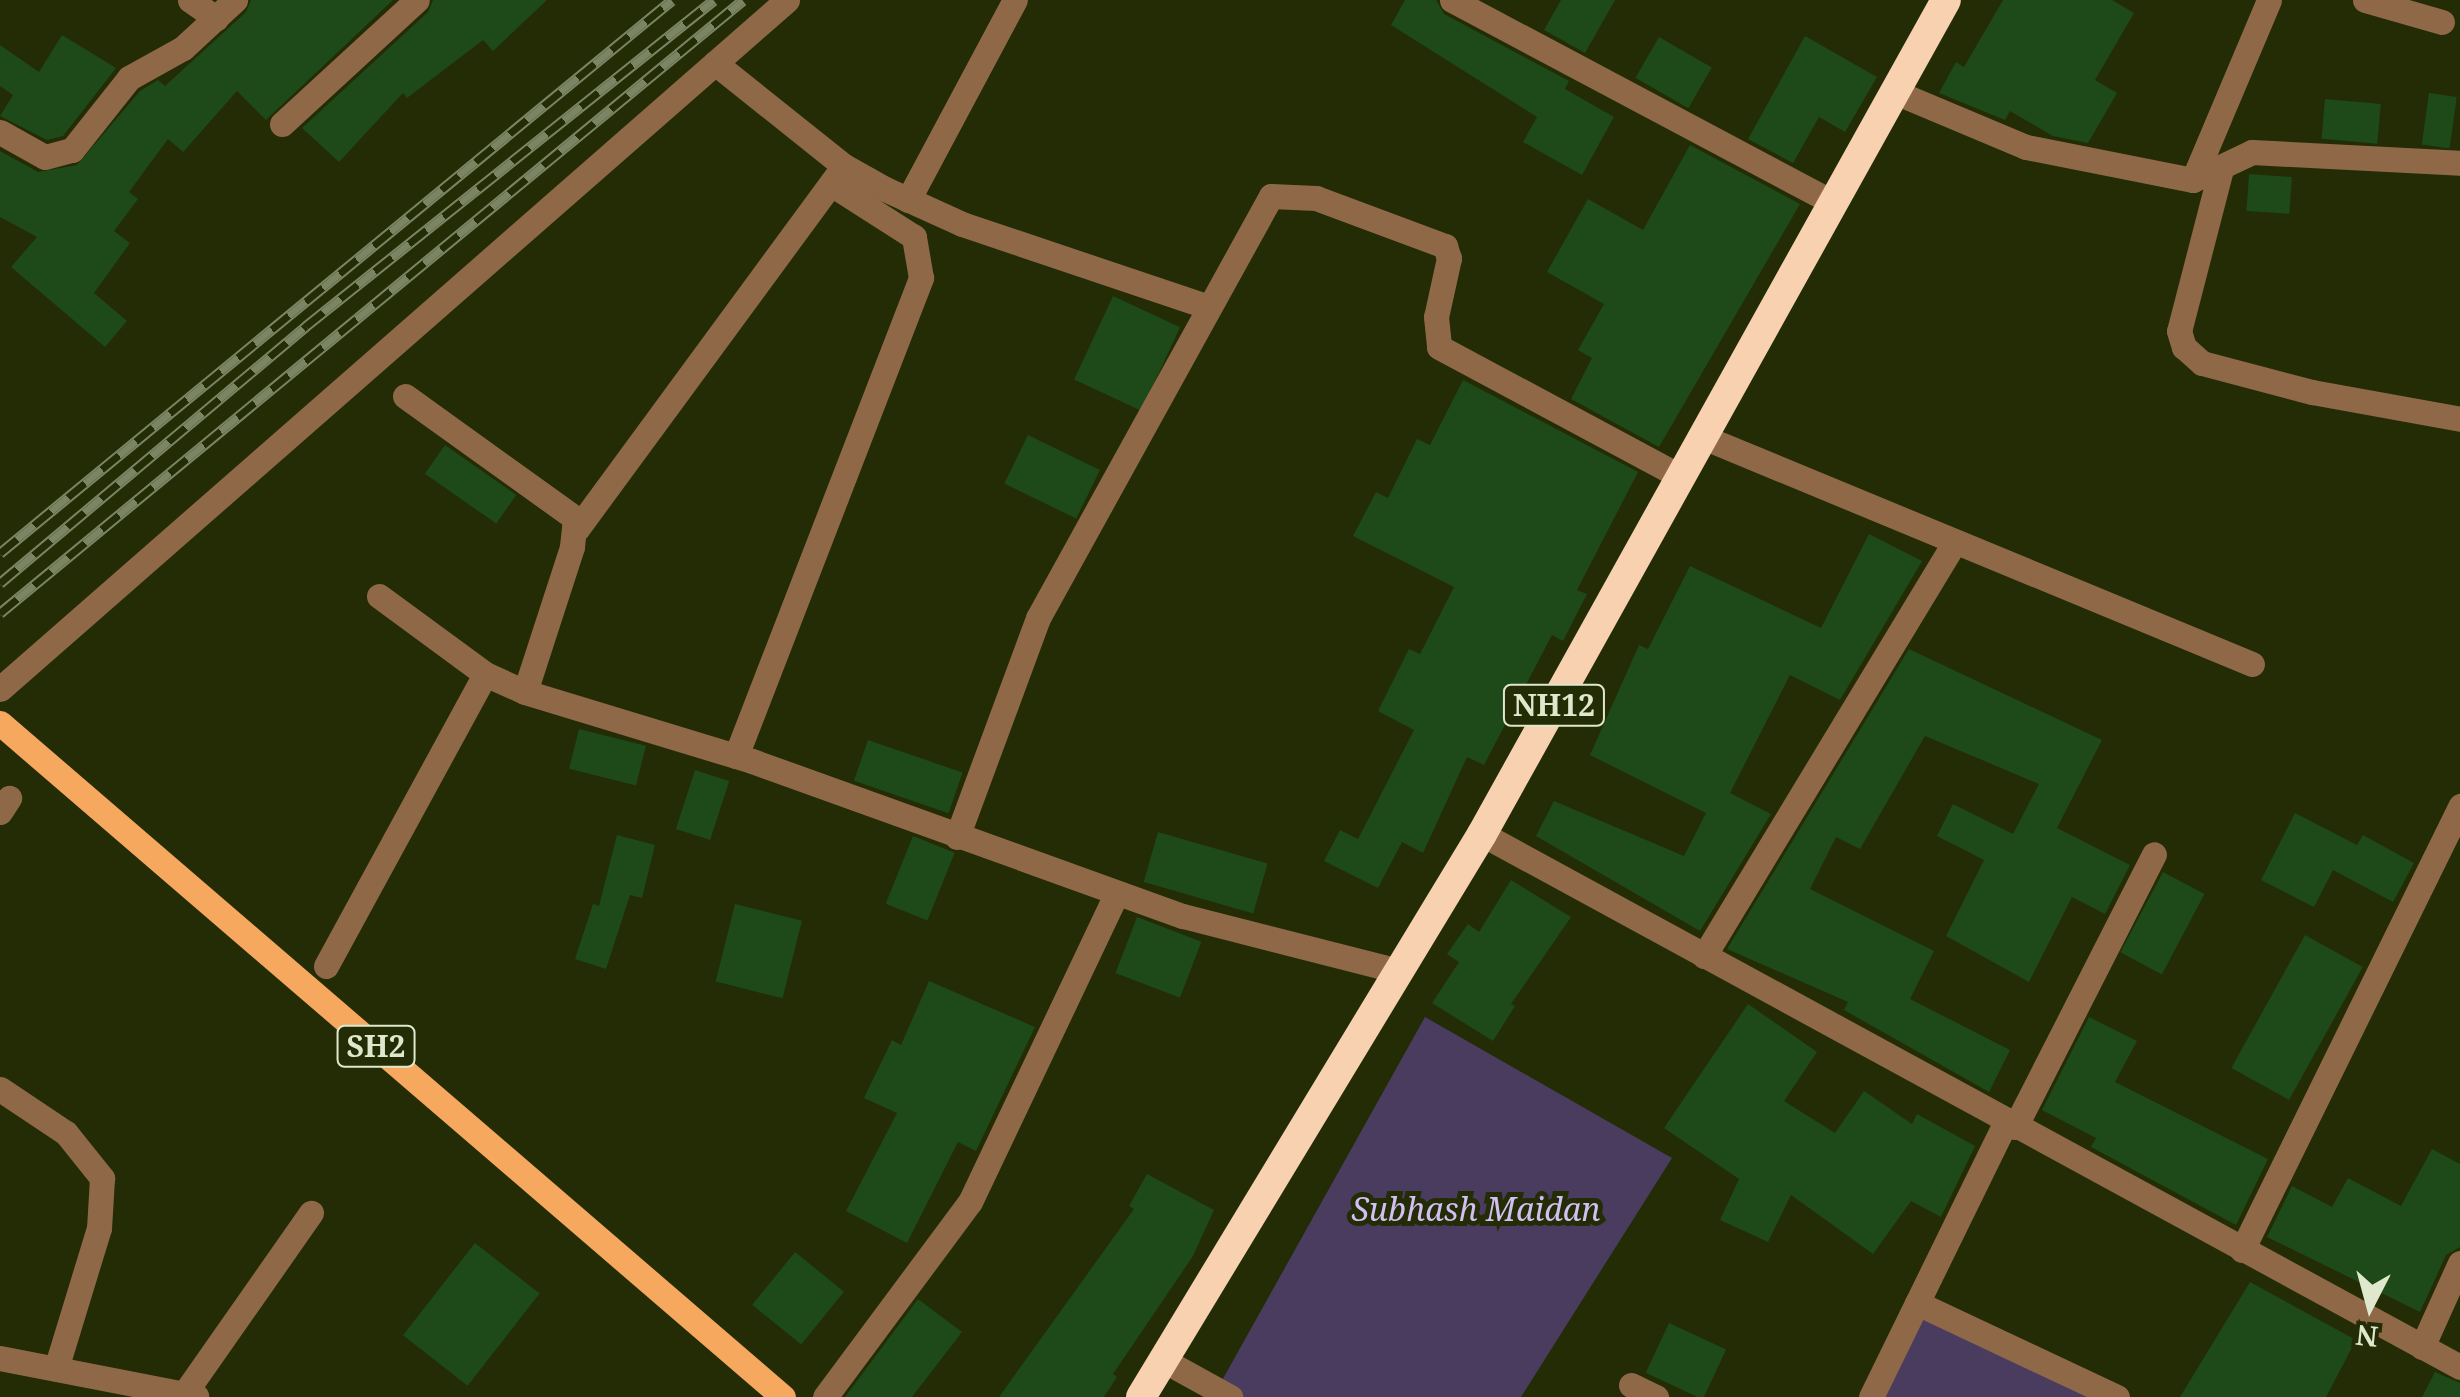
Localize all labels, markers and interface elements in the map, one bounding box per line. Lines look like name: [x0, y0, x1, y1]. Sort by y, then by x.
road number: NH12: [1502, 680, 1606, 730]
road number: SH2: [336, 1021, 416, 1071]
park label: Subhash Maidan: [1351, 1190, 1601, 1228]
north arrow: [2320, 1257, 2420, 1357]
text: N: [2354, 1317, 2380, 1357]

